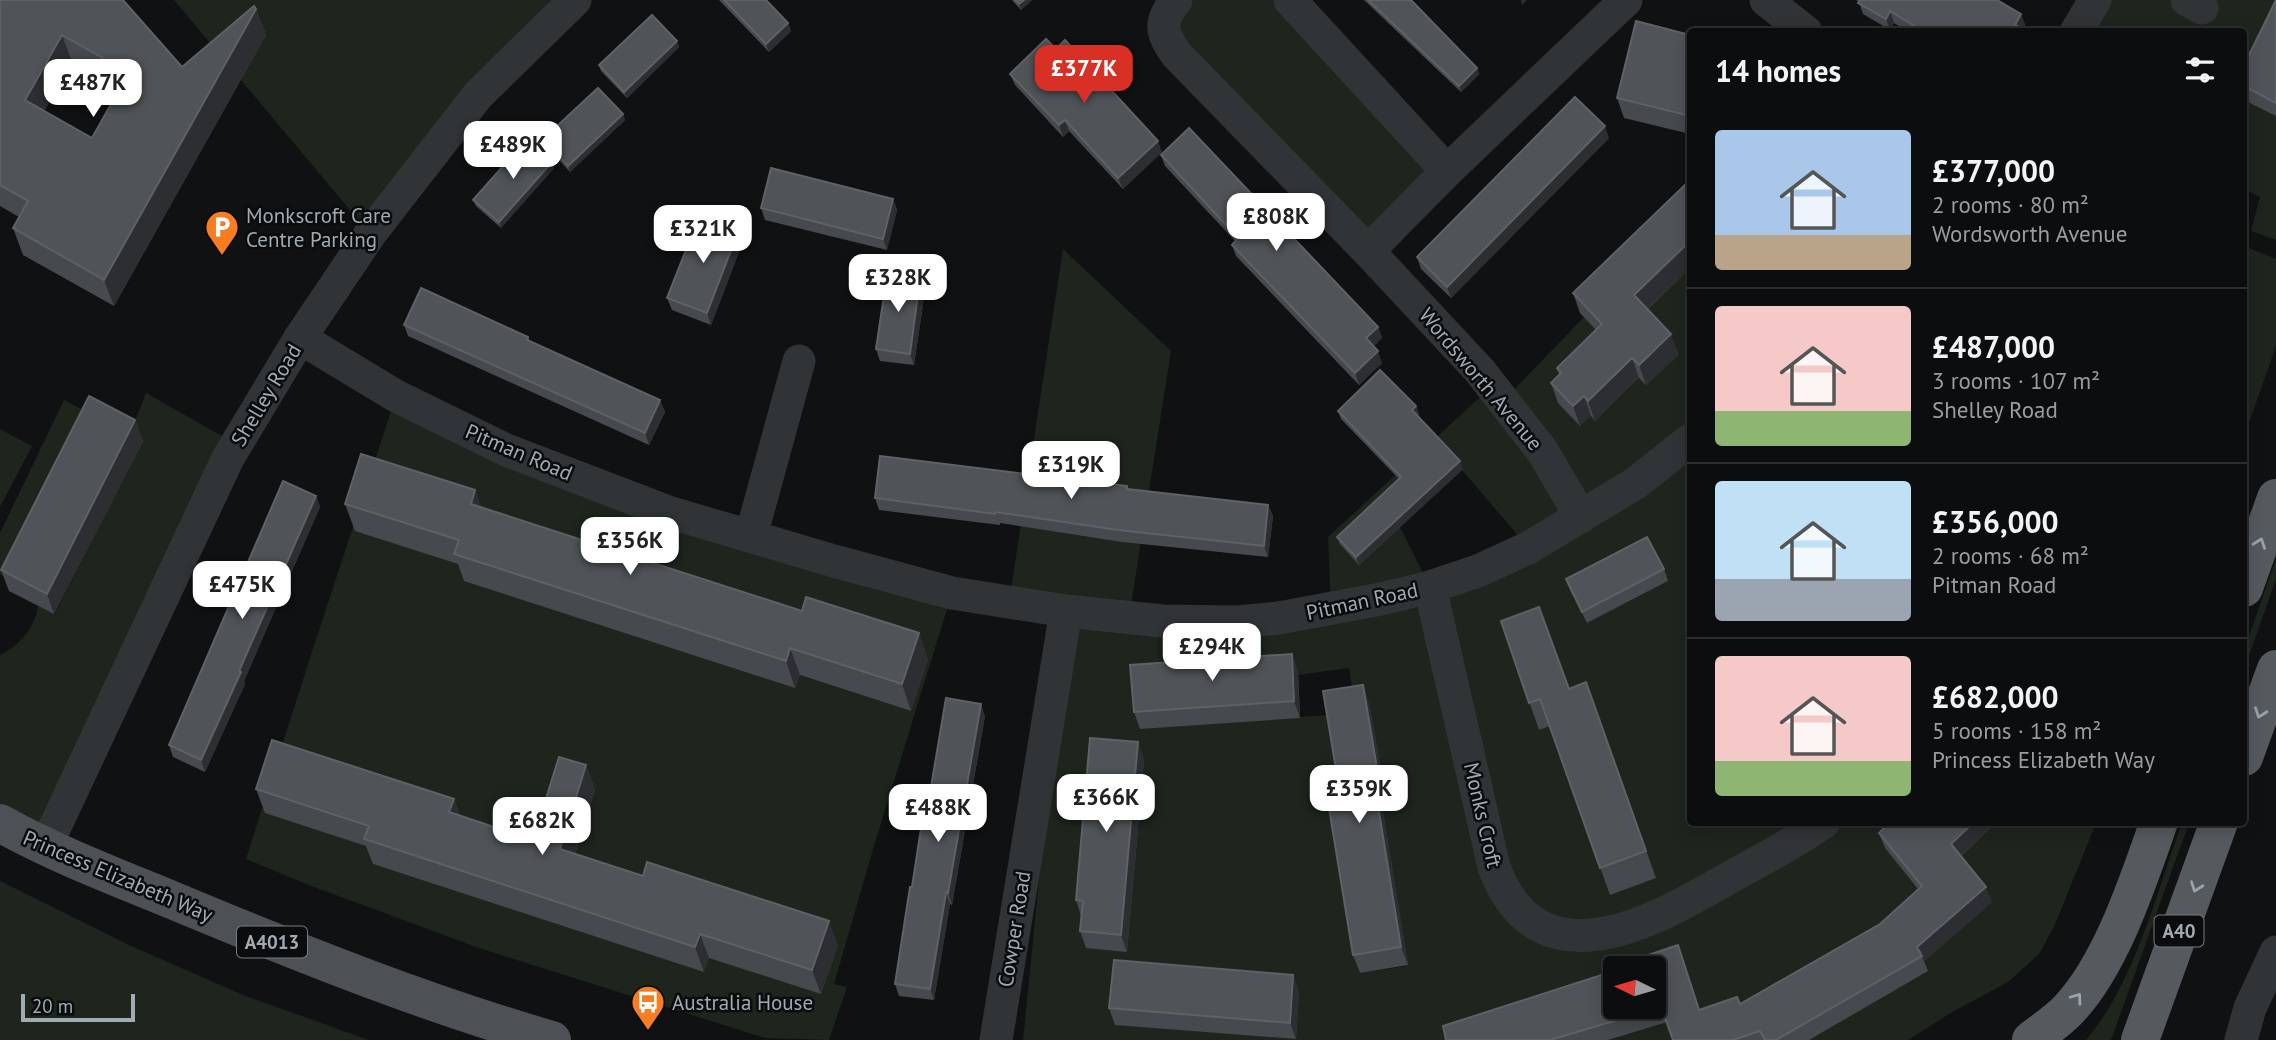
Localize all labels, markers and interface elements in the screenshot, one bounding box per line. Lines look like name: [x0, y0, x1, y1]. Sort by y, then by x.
pin: £377K: [1035, 46, 1133, 105]
text: 14 homes: [1715, 51, 1841, 90]
icon: filters: [2181, 51, 2219, 89]
text: £377K: [1051, 53, 1117, 82]
pin: £487K: [44, 60, 142, 119]
text: £487K: [60, 67, 126, 96]
pin: £489K: [464, 122, 562, 181]
text: £489K: [480, 129, 546, 158]
text: £377,000: [1932, 151, 2055, 190]
icon: home: [1771, 158, 1855, 242]
text: 2 rooms · 80 m²: [1932, 190, 2089, 219]
pin: £808K: [1227, 194, 1325, 253]
text: £808K: [1243, 201, 1309, 230]
place label: Monkscroft Care Centre Parking: [246, 202, 391, 253]
pin: £321K: [654, 205, 752, 265]
parking icon: Monkscroft Care Centre Parking: [203, 208, 241, 257]
text: £321K: [670, 213, 736, 242]
text: Wordsworth Avenue: [1932, 219, 2127, 248]
pin: £328K: [849, 254, 947, 314]
text: £328K: [865, 262, 931, 291]
street label: Wordsworth Avenue: [1413, 302, 1549, 456]
text: £487,000: [1932, 327, 2055, 366]
icon: home: [1771, 334, 1855, 418]
street label: Shelley Road: [225, 339, 307, 451]
text: 3 rooms · 107 m²: [1932, 366, 2100, 395]
text: Shelley Road: [1932, 395, 2058, 424]
street label: Pitman Road: [461, 417, 577, 487]
pin: £319K: [1022, 442, 1120, 501]
text: £319K: [1038, 449, 1104, 478]
text: £356,000: [1932, 502, 2059, 541]
icon: home: [1771, 509, 1855, 593]
pin: £356K: [581, 518, 679, 577]
text: £356K: [597, 525, 663, 554]
one-way arrow: [2252, 538, 2266, 550]
text: 2 rooms · 68 m²: [1932, 541, 2089, 570]
pin: £475K: [193, 562, 291, 621]
text: £475K: [209, 569, 275, 598]
text: Pitman Road: [1932, 570, 2056, 599]
street label: Pitman Road: [1304, 576, 1420, 626]
pin: £294K: [1163, 624, 1261, 683]
text: £294K: [1179, 631, 1245, 660]
text: £682,000: [1932, 677, 2059, 716]
icon: home: [1771, 684, 1855, 768]
one-way arrow: [2254, 707, 2268, 719]
text: 5 rooms · 158 m²: [1932, 716, 2101, 745]
text: Princess Elizabeth Way: [1932, 745, 2155, 774]
street label: Monks Croft: [1458, 760, 1508, 870]
pin: £359K: [1310, 766, 1408, 825]
text: £359K: [1326, 773, 1392, 802]
pin: £366K: [1057, 774, 1155, 834]
text: £366K: [1073, 782, 1139, 811]
pin: £488K: [889, 784, 987, 844]
text: £488K: [905, 792, 971, 821]
pin: £682K: [493, 798, 591, 857]
text: £682K: [509, 805, 575, 834]
street label: Princess Elizabeth Way: [19, 824, 217, 928]
street label: Cowper Road: [992, 869, 1036, 989]
one-way arrow: [2190, 880, 2204, 892]
road number: A40: [2154, 916, 2204, 946]
road number: A4013: [237, 926, 307, 958]
north arrow: [1603, 956, 1666, 1018]
map controls: [1603, 956, 1666, 1019]
bus stop icon: Australia House: [629, 983, 667, 1032]
place label: Australia House: [672, 989, 813, 1016]
scale bar: [21, 991, 135, 1023]
one-way arrow: [2069, 993, 2082, 1006]
text: 20 m: [32, 994, 73, 1018]

